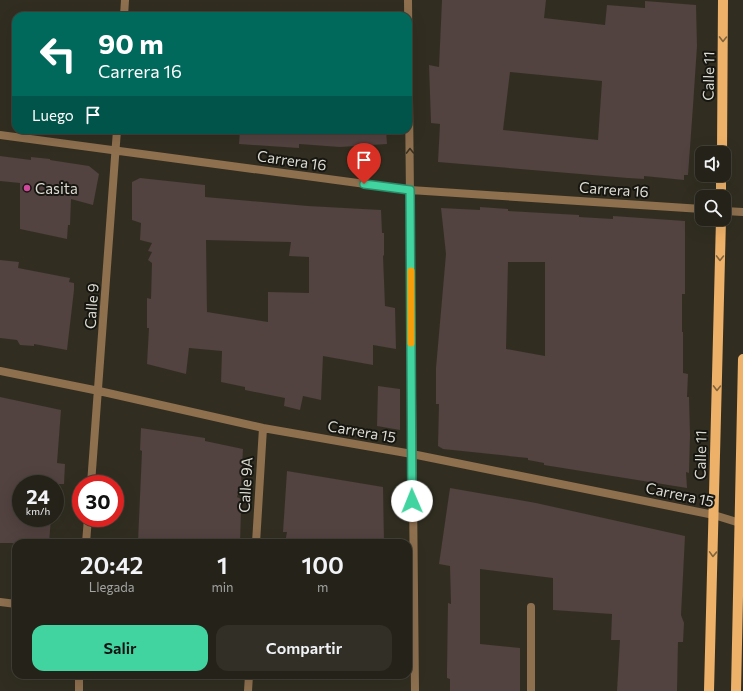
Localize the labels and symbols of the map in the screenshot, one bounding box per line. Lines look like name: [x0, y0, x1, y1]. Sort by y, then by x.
one-way arrow: [719, 36, 727, 42]
street label: Calle 11: [699, 51, 717, 101]
pin: [347, 143, 381, 184]
street label: Carrera 16: [256, 146, 328, 174]
one-way arrow: [406, 148, 414, 154]
street label: Carrera 16: [579, 178, 649, 200]
place label: Casita: [35, 179, 78, 197]
marker: Casita: [22, 183, 32, 193]
one-way arrow: [716, 255, 724, 261]
street label: Calle 9: [80, 283, 102, 329]
one-way arrow: [713, 385, 721, 391]
street label: Carrera 15: [326, 416, 398, 446]
street label: Calle 11: [691, 430, 709, 480]
street label: Calle 9A: [235, 457, 255, 513]
speed limit sign: 30: [72, 475, 124, 527]
street label: Carrera 15: [644, 478, 716, 510]
position arrow: [391, 480, 433, 522]
one-way arrow: [708, 551, 717, 557]

